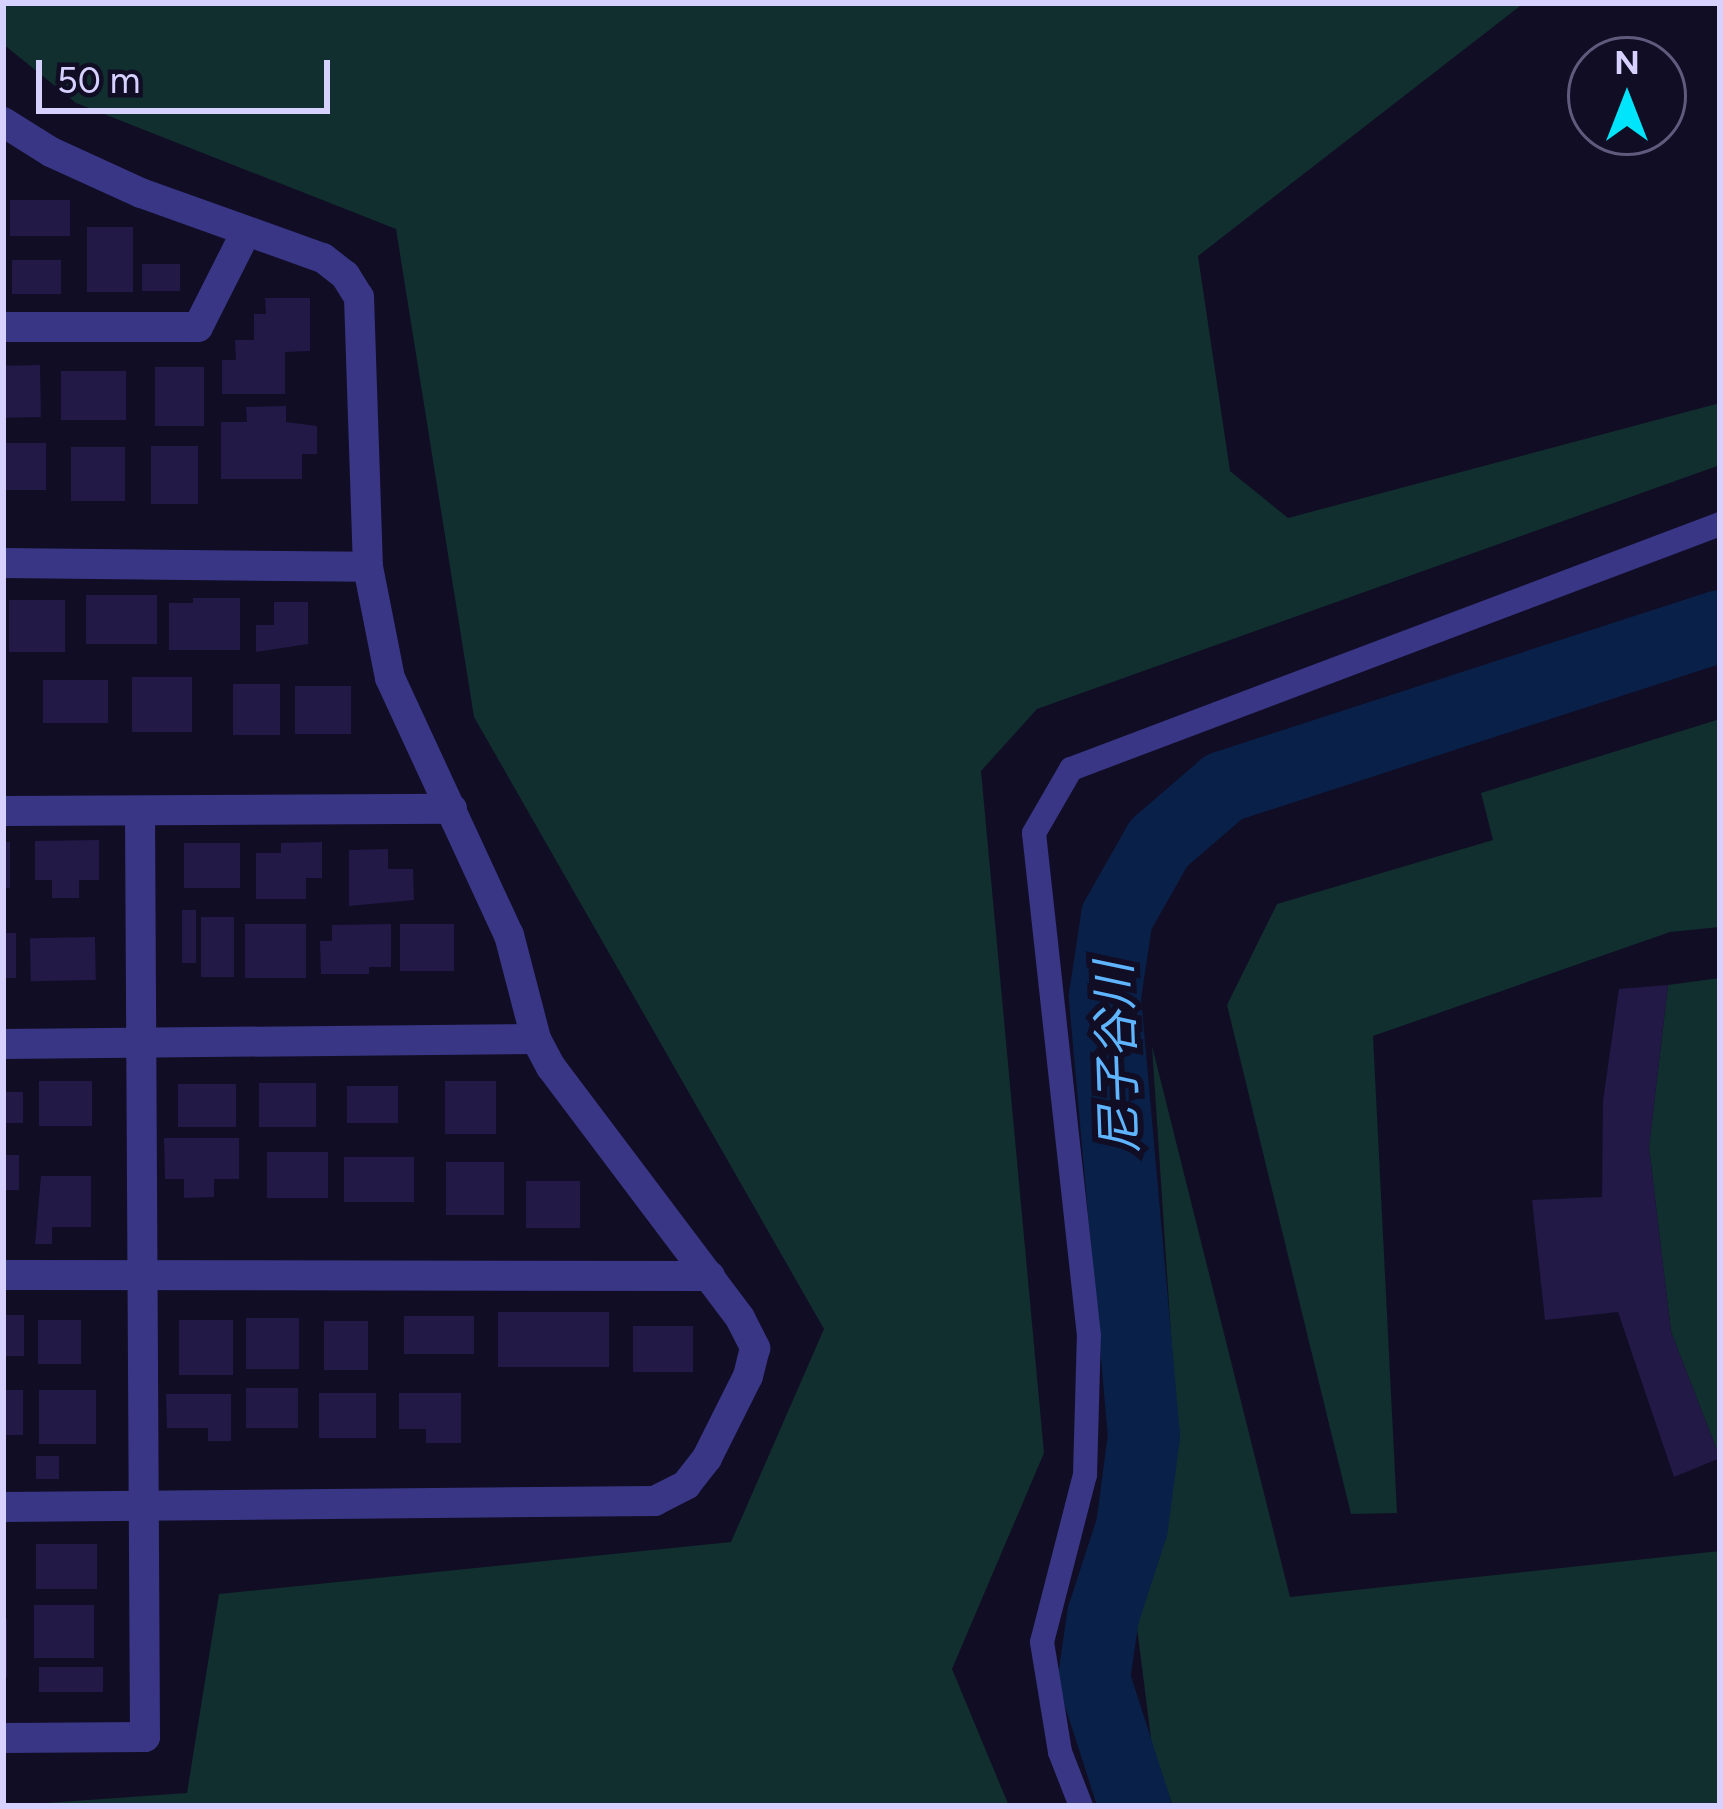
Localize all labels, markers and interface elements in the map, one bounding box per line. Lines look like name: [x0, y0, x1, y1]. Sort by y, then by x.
scale bar: [42, 36, 336, 110]
north arrow: [1567, 36, 1687, 156]
text: N: [1614, 43, 1640, 82]
text: 50 m: [57, 59, 140, 102]
water label: 尼子谷川: [1085, 961, 1149, 1155]

